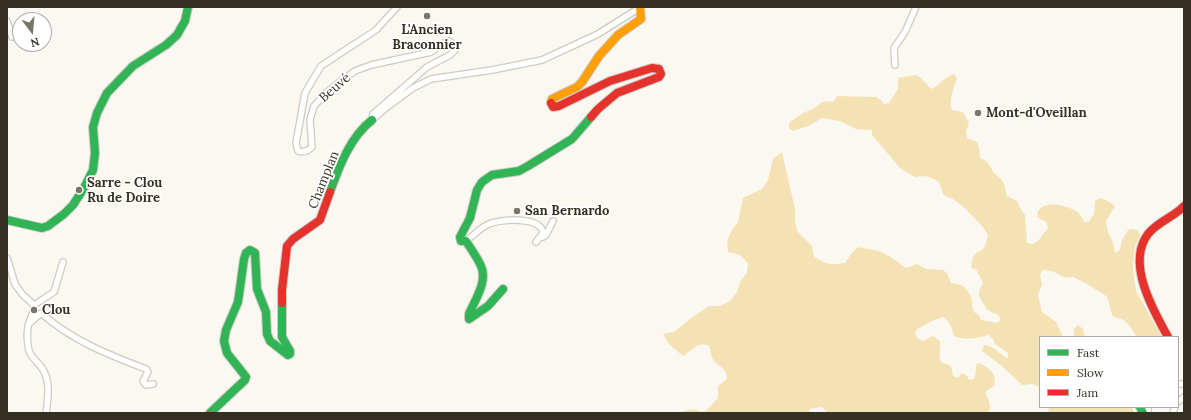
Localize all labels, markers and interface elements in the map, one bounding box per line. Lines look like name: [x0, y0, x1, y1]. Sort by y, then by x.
marker: L'Ancien Braconnier: [422, 11, 432, 21]
north arrow: [12, 12, 52, 52]
place label: L'Ancien Braconnier: [392, 22, 462, 53]
text: N: [29, 35, 41, 50]
street label: Beuvé: [316, 70, 354, 106]
place label: Mont-d'Oveillan: [986, 105, 1087, 121]
marker: Mont-d'Oveillan: [973, 108, 983, 118]
street label: Champlan: [305, 149, 343, 211]
place label: Sarre - Clou Ru de Doire: [87, 175, 162, 206]
marker: Sarre - Clou Ru de Doire: [74, 185, 84, 195]
place label: San Bernardo: [525, 203, 609, 219]
marker: San Bernardo: [512, 206, 522, 216]
place label: Clou: [42, 302, 70, 318]
marker: Clou: [29, 305, 39, 315]
legend: [1039, 336, 1179, 408]
text: Fast: [1077, 345, 1100, 360]
text: Slow: [1077, 365, 1104, 380]
text: Jam: [1077, 385, 1098, 400]

